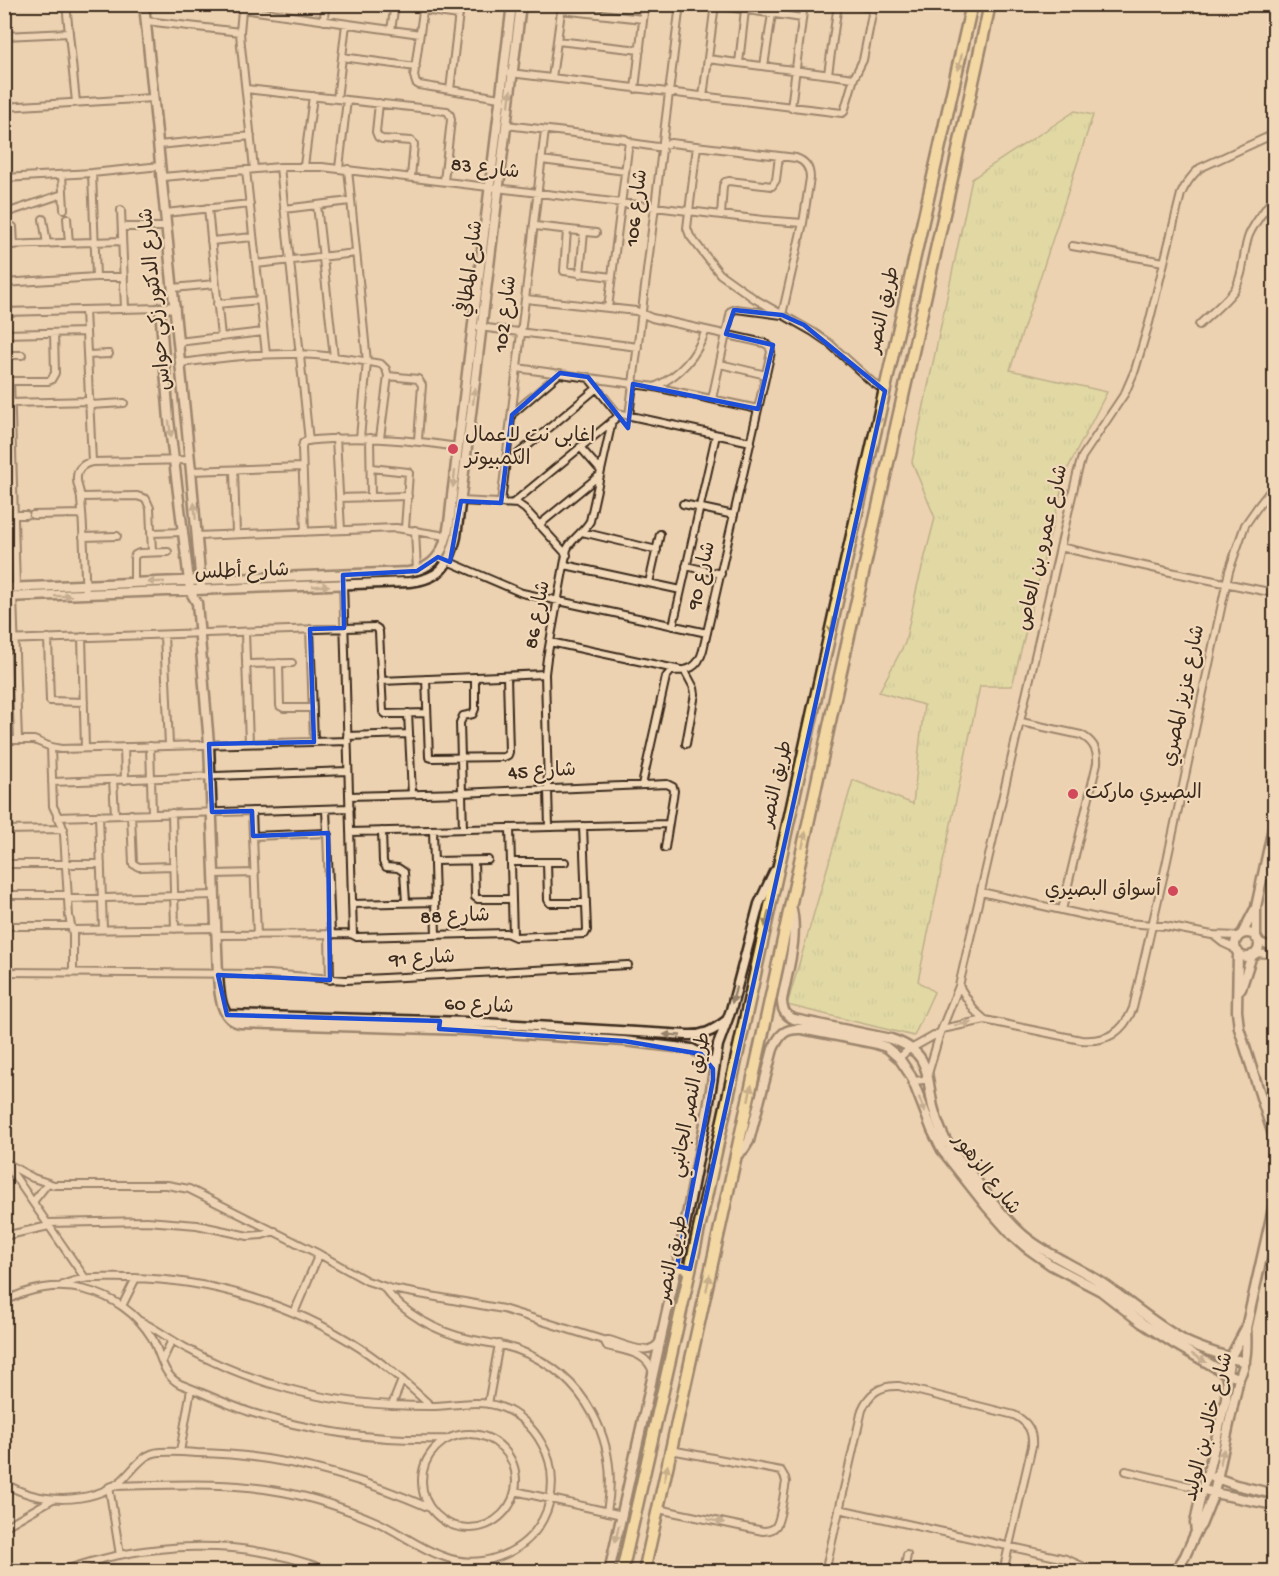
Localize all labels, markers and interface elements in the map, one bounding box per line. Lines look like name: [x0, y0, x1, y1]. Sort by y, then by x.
one-way arrow: [954, 52, 964, 71]
one-way arrow: [505, 88, 514, 107]
street label: شارع 83: [449, 153, 521, 186]
street label: شارع 106: [621, 168, 654, 249]
street label: شارع الدكتور زكي حواس: [135, 206, 181, 392]
street label: شارع المطافي: [450, 218, 489, 319]
street label: طريق النصر: [862, 264, 906, 358]
street label: شارع 102: [490, 274, 523, 355]
one-way arrow: [469, 386, 478, 405]
one-way arrow: [874, 406, 884, 425]
one-way arrow: [166, 419, 175, 438]
place label: اغابى نت لاعمال الكمبيوتر: [463, 425, 595, 472]
marker: اغابى نت لاعمال الكمبيوتر: [446, 442, 460, 456]
street label: شارع عمرو بن العاص: [1013, 462, 1074, 633]
one-way arrow: [449, 470, 458, 489]
one-way arrow: [190, 502, 199, 521]
street label: شارع 90: [683, 539, 722, 613]
street label: شارع أطلس: [194, 557, 290, 586]
one-way arrow: [146, 578, 165, 587]
street label: شارع 86: [520, 579, 557, 651]
one-way arrow: [311, 581, 330, 591]
one-way arrow: [53, 591, 72, 600]
one-way arrow: [826, 617, 836, 636]
street label: شارع عزيز المصري: [1158, 623, 1211, 769]
street label: طريق النصر: [755, 738, 799, 832]
street label: شارع 45: [507, 759, 577, 786]
place label: البصيري ماركت: [1085, 782, 1202, 806]
marker: البصيري ماركت: [1066, 787, 1080, 801]
one-way arrow: [800, 831, 809, 850]
place label: أسواق البصيري: [1045, 877, 1161, 903]
marker: أسواق البصيري: [1166, 884, 1180, 898]
street label: شارع 88: [420, 904, 490, 931]
one-way arrow: [762, 910, 771, 929]
street label: شارع 91: [387, 946, 456, 973]
one-way arrow: [729, 986, 739, 1005]
street label: شارع 60: [444, 993, 514, 1020]
one-way arrow: [954, 1019, 973, 1028]
one-way arrow: [662, 1030, 681, 1039]
street label: طريق النصر الجانبي: [666, 1030, 720, 1180]
one-way arrow: [745, 1083, 755, 1102]
one-way arrow: [918, 1096, 928, 1114]
street label: شارع الزهور: [945, 1128, 1025, 1220]
street label: طريق النصر: [652, 1213, 694, 1307]
one-way arrow: [704, 1273, 713, 1292]
street label: شارع خالد بن الوليد: [1179, 1350, 1240, 1504]
one-way arrow: [1191, 1353, 1208, 1363]
one-way arrow: [1218, 1448, 1228, 1467]
one-way arrow: [662, 1464, 671, 1483]
one-way arrow: [706, 1517, 725, 1526]
one-way arrow: [612, 1525, 622, 1543]

